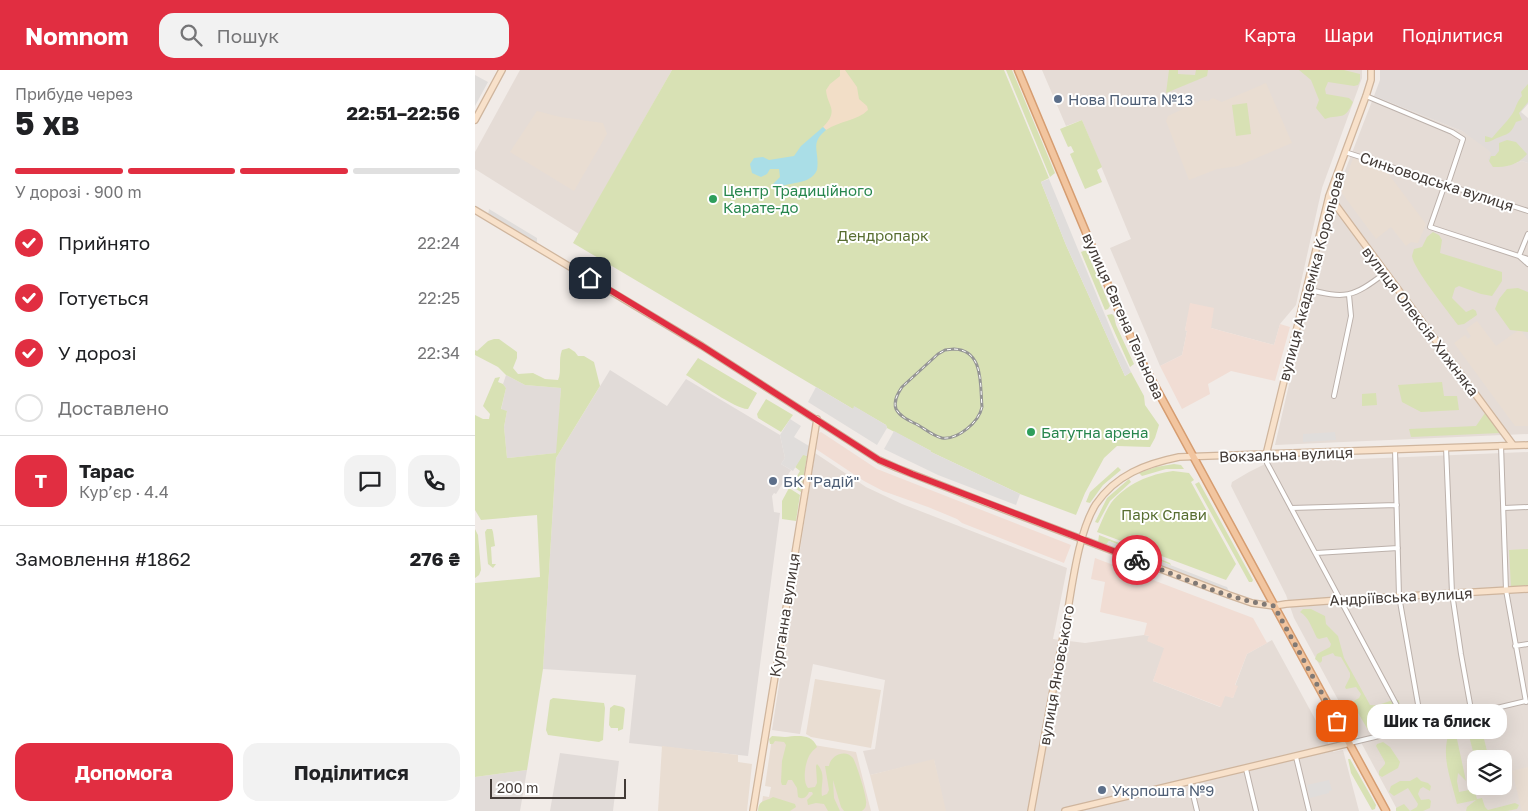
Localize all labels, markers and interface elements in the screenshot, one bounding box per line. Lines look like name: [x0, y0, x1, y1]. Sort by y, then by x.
search box: [159, 13, 509, 58]
text: Nomnom: [25, 21, 129, 50]
icon: search: [177, 21, 205, 49]
text: Пошук: [217, 24, 279, 47]
text: Карта: [1244, 24, 1296, 46]
text: Шари: [1324, 24, 1374, 46]
text: Поділитися: [1402, 24, 1503, 46]
text: Прибуде через: [15, 84, 133, 104]
place label: Нова Пошта №13: [1068, 90, 1193, 108]
marker: Нова Пошта №13: [1052, 93, 1064, 105]
text: 22:51–22:56: [346, 101, 460, 124]
text: 5 хв: [15, 104, 80, 142]
street label: Синьоводська вулиця: [1358, 148, 1516, 214]
street label: вулиця Академіка Корольова: [1274, 169, 1348, 383]
place label: Центр Традиційного Карате-до: [723, 181, 873, 216]
text: У дорозі · 900 m: [15, 182, 142, 202]
marker: Центр Традиційного Карате-до: [707, 193, 719, 205]
park label: Дендропарк: [837, 226, 929, 244]
icon: check: [15, 229, 43, 257]
street label: вулиця Євгена Тельнова: [1079, 230, 1169, 402]
text: Прийнято: [58, 231, 150, 254]
text: 22:24: [418, 233, 460, 253]
street label: вулиця Олексія Хижняка: [1359, 243, 1483, 399]
pin: [569, 257, 611, 299]
icon: home: [576, 264, 604, 292]
icon: check: [15, 284, 43, 312]
text: Готується: [58, 286, 149, 309]
text: 22:25: [418, 288, 460, 308]
icon: check: [15, 339, 43, 367]
text: У дорозі: [58, 341, 137, 364]
text: 22:34: [418, 343, 460, 363]
text: Доставлено: [58, 396, 169, 419]
place label: Батутна арена: [1041, 423, 1148, 441]
marker: Батутна арена: [1025, 426, 1037, 438]
street label: Вокзальна вулиця: [1219, 443, 1353, 465]
button: chat: [344, 455, 396, 507]
button: phone: [408, 455, 460, 507]
text: Тарас: [79, 459, 134, 482]
text: Т: [35, 469, 47, 492]
place label: БК "Радій": [783, 472, 859, 490]
marker: БК "Радій": [767, 475, 779, 487]
text: Кур’єр · 4.4: [79, 482, 169, 502]
park label: Парк Слави: [1121, 505, 1207, 523]
courier: [1112, 535, 1162, 585]
icon: bike: [1123, 546, 1151, 574]
text: Замовлення #1862: [15, 547, 191, 570]
text: 276 ₴: [410, 547, 460, 570]
street label: Курганна вулиця: [765, 552, 803, 678]
street label: Андріївська вулиця: [1329, 583, 1473, 609]
street label: вулиця Яновського: [1035, 604, 1077, 746]
pin: [1316, 700, 1358, 742]
callout: Шик та блиск: [1367, 704, 1507, 738]
icon: bag: [1323, 707, 1351, 735]
text: Шик та блиск: [1383, 711, 1491, 731]
button: Допомога: [15, 743, 233, 801]
button: Поділитися: [243, 743, 460, 801]
map controls: [1467, 750, 1512, 795]
button: layers: [1467, 750, 1512, 795]
scale bar: [490, 776, 626, 799]
text: 200 m: [497, 779, 538, 796]
place label: Укрпошта №9: [1112, 781, 1214, 799]
marker: Укрпошта №9: [1096, 784, 1108, 796]

